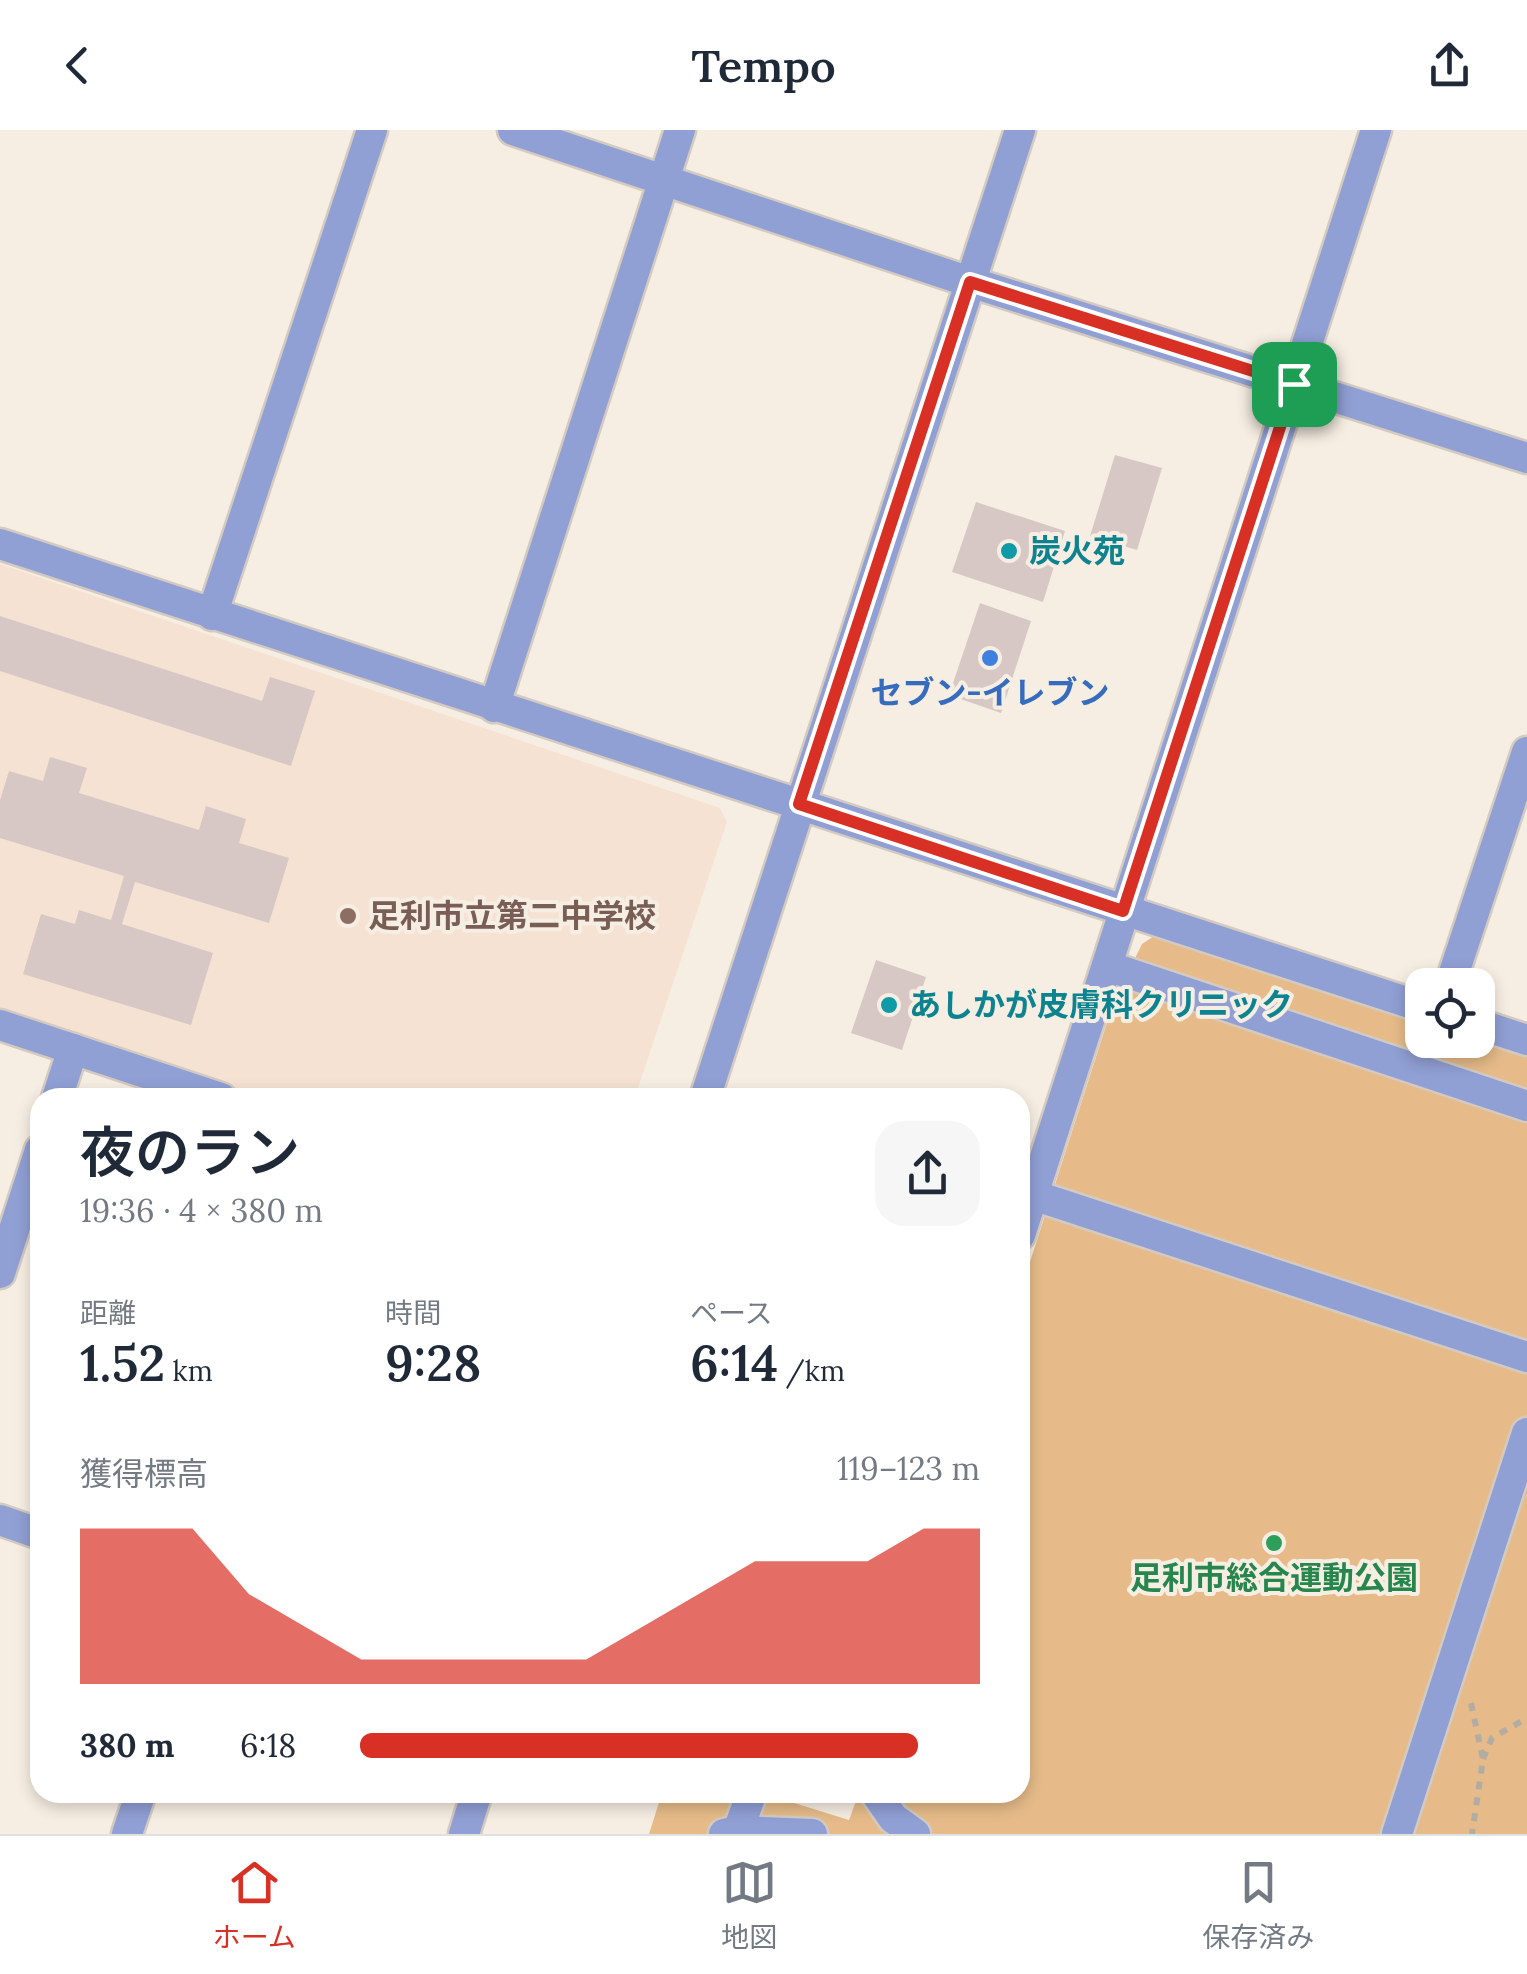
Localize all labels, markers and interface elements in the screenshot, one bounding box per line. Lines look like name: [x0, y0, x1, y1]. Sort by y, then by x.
text: Tempo: [691, 37, 836, 94]
icon: back: [50, 38, 105, 93]
icon: share: [1422, 38, 1477, 93]
pin: [1252, 342, 1337, 427]
icon: arrive: [1267, 357, 1322, 412]
place label: 炭火苑: [1029, 530, 1125, 571]
marker: 炭火苑: [998, 540, 1020, 562]
marker: セブン-イレブン: [979, 647, 1001, 669]
place label: セブン-イレブン: [870, 672, 1110, 713]
place label: 足利市立第二中学校: [368, 895, 656, 936]
marker: 足利市立第二中学校: [337, 905, 359, 927]
map controls: [1405, 968, 1495, 1058]
button: locate: [1405, 968, 1495, 1058]
place label: あしかが皮膚科クリニック: [909, 984, 1293, 1025]
marker: あしかが皮膚科クリニック: [878, 994, 900, 1016]
text: 夜のラン: [80, 1117, 300, 1187]
button: share: [875, 1121, 980, 1226]
text: 19:36 · 4 × 380 m: [80, 1190, 323, 1231]
text: 距離: [80, 1295, 136, 1331]
text: 時間: [385, 1295, 441, 1331]
text: ペース: [690, 1295, 773, 1331]
text: 1.52: [80, 1331, 165, 1395]
text: 9:28: [385, 1331, 482, 1395]
text: 6:14: [690, 1331, 778, 1395]
text: km: [165, 1353, 213, 1389]
text: /km: [778, 1353, 845, 1389]
text: 119–123 m: [837, 1448, 980, 1489]
text: 獲得標高: [80, 1453, 208, 1494]
marker: 足利市総合運動公園: [1263, 1532, 1285, 1554]
place label: 足利市総合運動公園: [1130, 1557, 1418, 1598]
text: 380 m: [80, 1725, 174, 1766]
text: 6:18: [240, 1725, 296, 1766]
tab: ホーム: [213, 1855, 296, 1955]
tab: 地図: [721, 1855, 777, 1955]
tab: 保存済み: [1202, 1855, 1314, 1955]

